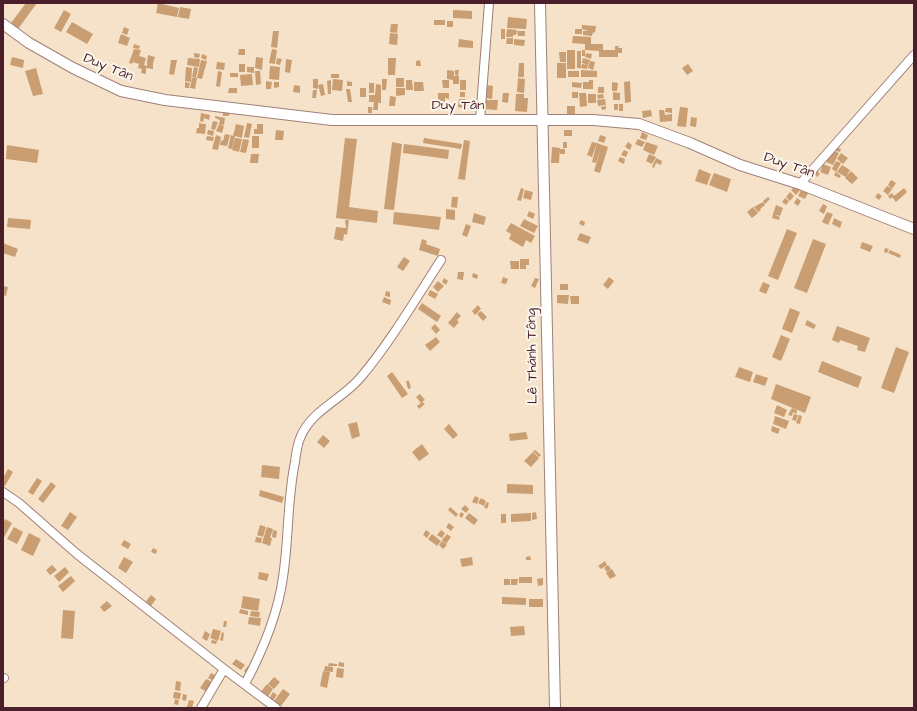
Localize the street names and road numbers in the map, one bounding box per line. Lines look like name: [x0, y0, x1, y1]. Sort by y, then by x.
street label: Duy Tân: [81, 50, 135, 86]
street label: Duy Tân: [432, 98, 484, 114]
street label: Duy Tân: [762, 150, 816, 182]
street label: Lê Thánh Tông: [524, 308, 542, 404]

